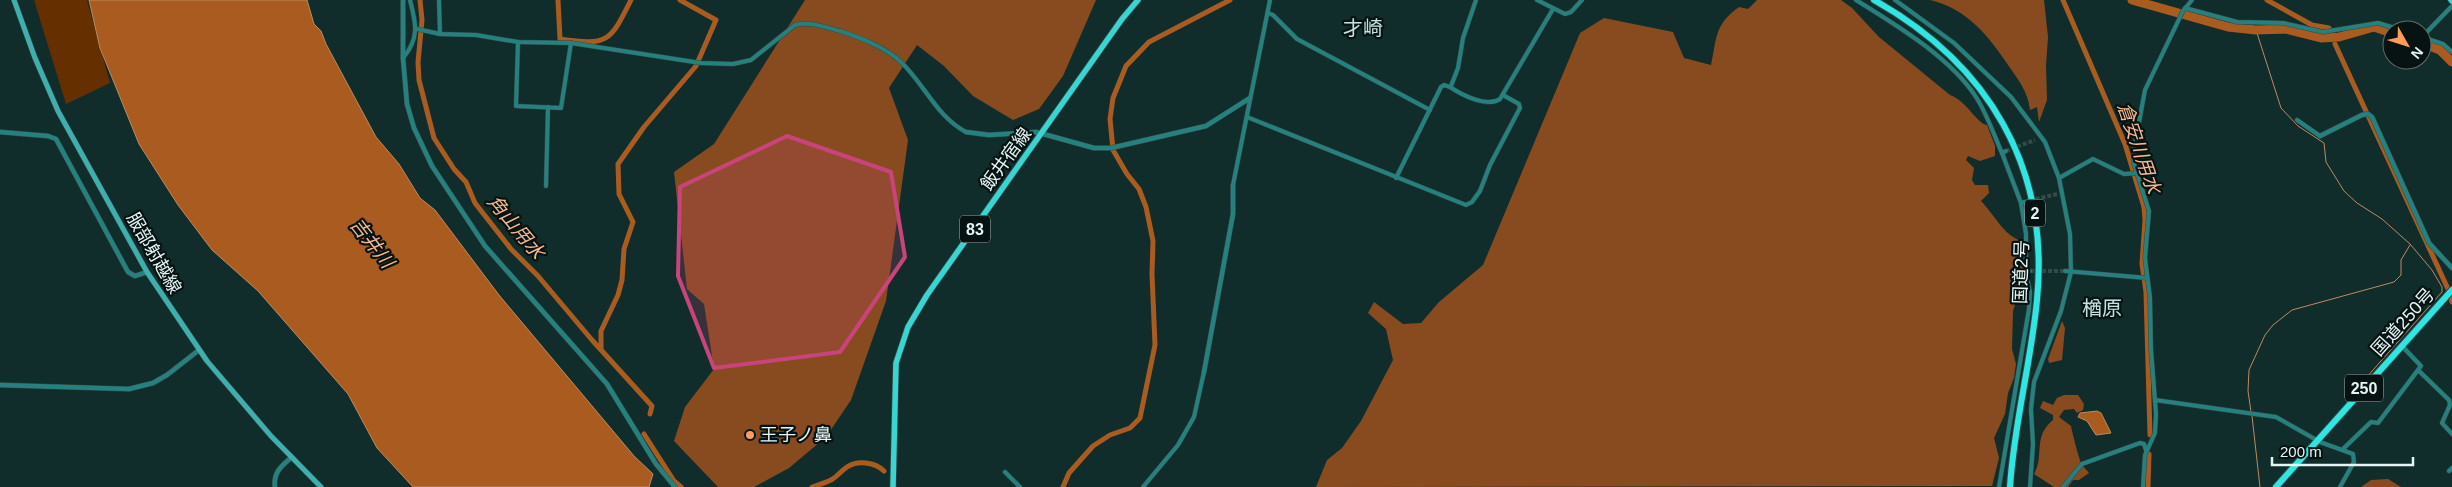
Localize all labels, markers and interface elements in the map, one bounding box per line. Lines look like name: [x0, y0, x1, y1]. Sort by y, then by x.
district label: 才崎: [1343, 17, 1383, 39]
north arrow: [2382, 20, 2432, 70]
text: N: [2408, 44, 2427, 62]
water label: 倉安川用水: [2114, 100, 2165, 198]
street label: 飯井宿線: [977, 124, 1035, 194]
water label: 角山用水: [484, 191, 550, 264]
road number: 2: [2025, 200, 2045, 227]
street label: 服部射越線: [123, 209, 185, 297]
water label: 吉井川: [346, 214, 399, 273]
road number: 83: [960, 215, 990, 242]
street label: 国道2号: [2010, 240, 2032, 304]
street label: 国道250号: [2367, 284, 2439, 360]
district label: 楢原: [2082, 297, 2122, 319]
road number: 250: [2345, 374, 2383, 402]
place label: 王子ノ鼻: [760, 425, 832, 445]
marker: 王子ノ鼻: [744, 429, 756, 441]
scale bar: [2272, 434, 2413, 466]
text: 200 m: [2280, 443, 2322, 460]

